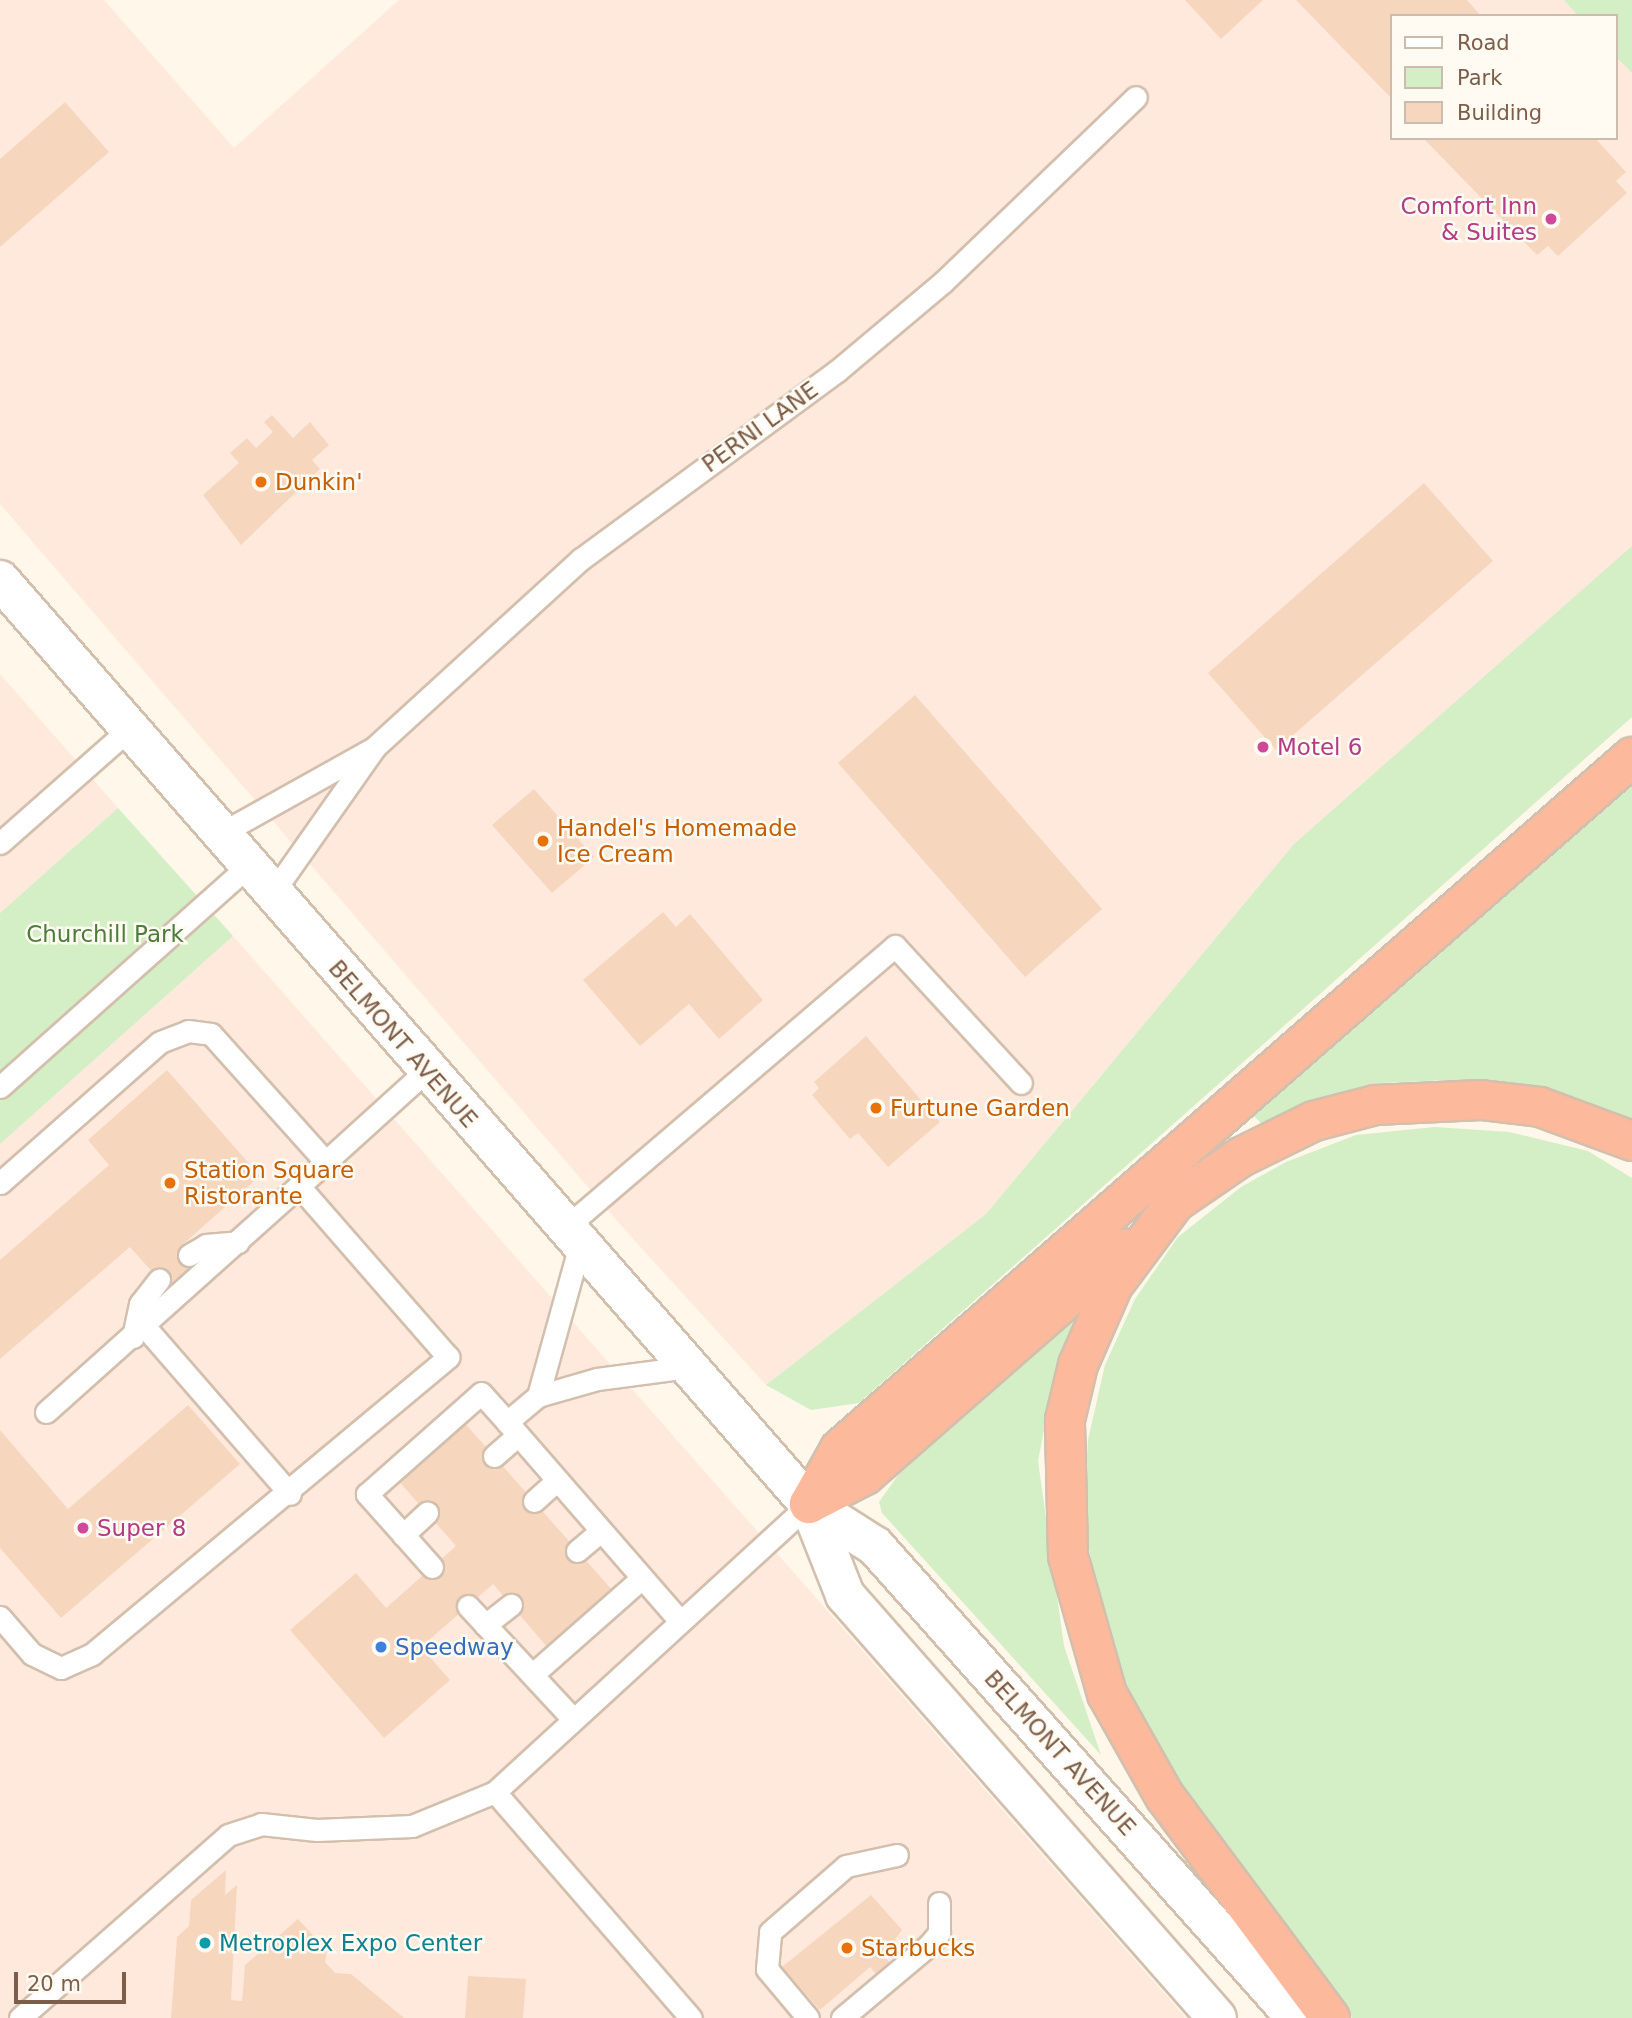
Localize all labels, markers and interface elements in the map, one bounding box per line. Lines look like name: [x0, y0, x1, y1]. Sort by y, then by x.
legend: [1390, 14, 1618, 140]
text: Road: [1457, 31, 1510, 55]
text: Park: [1457, 66, 1502, 90]
text: Building: [1457, 101, 1542, 125]
place label: Comfort Inn & Suites: [1401, 192, 1537, 246]
marker: Comfort Inn & Suites: [1543, 211, 1559, 227]
street label: PERNI LANE: [697, 376, 823, 478]
place label: Dunkin': [275, 468, 362, 496]
marker: Dunkin': [253, 474, 269, 490]
place label: Motel 6: [1277, 733, 1362, 761]
marker: Motel 6: [1255, 739, 1271, 755]
place label: Handel's Homemade Ice Cream: [557, 814, 797, 868]
marker: Handel's Homemade Ice Cream: [535, 833, 551, 849]
park label: Churchill Park: [26, 920, 184, 948]
street label: BELMONT AVENUE: [323, 955, 483, 1133]
place label: Furtune Garden: [890, 1094, 1070, 1122]
marker: Furtune Garden: [868, 1100, 884, 1116]
place label: Station Square Ristorante: [184, 1156, 354, 1210]
marker: Station Square Ristorante: [162, 1175, 178, 1191]
place label: Super 8: [97, 1514, 186, 1542]
marker: Super 8: [75, 1520, 91, 1536]
place label: Speedway: [395, 1633, 514, 1661]
marker: Speedway: [373, 1639, 389, 1655]
street label: BELMONT AVENUE: [979, 1665, 1141, 1841]
place label: Metroplex Expo Center: [219, 1929, 482, 1957]
place label: Starbucks: [861, 1934, 975, 1962]
marker: Metroplex Expo Center: [197, 1935, 213, 1951]
marker: Starbucks: [839, 1940, 855, 1956]
scale bar: [18, 1958, 130, 2002]
text: 20 m: [27, 1972, 81, 1996]

